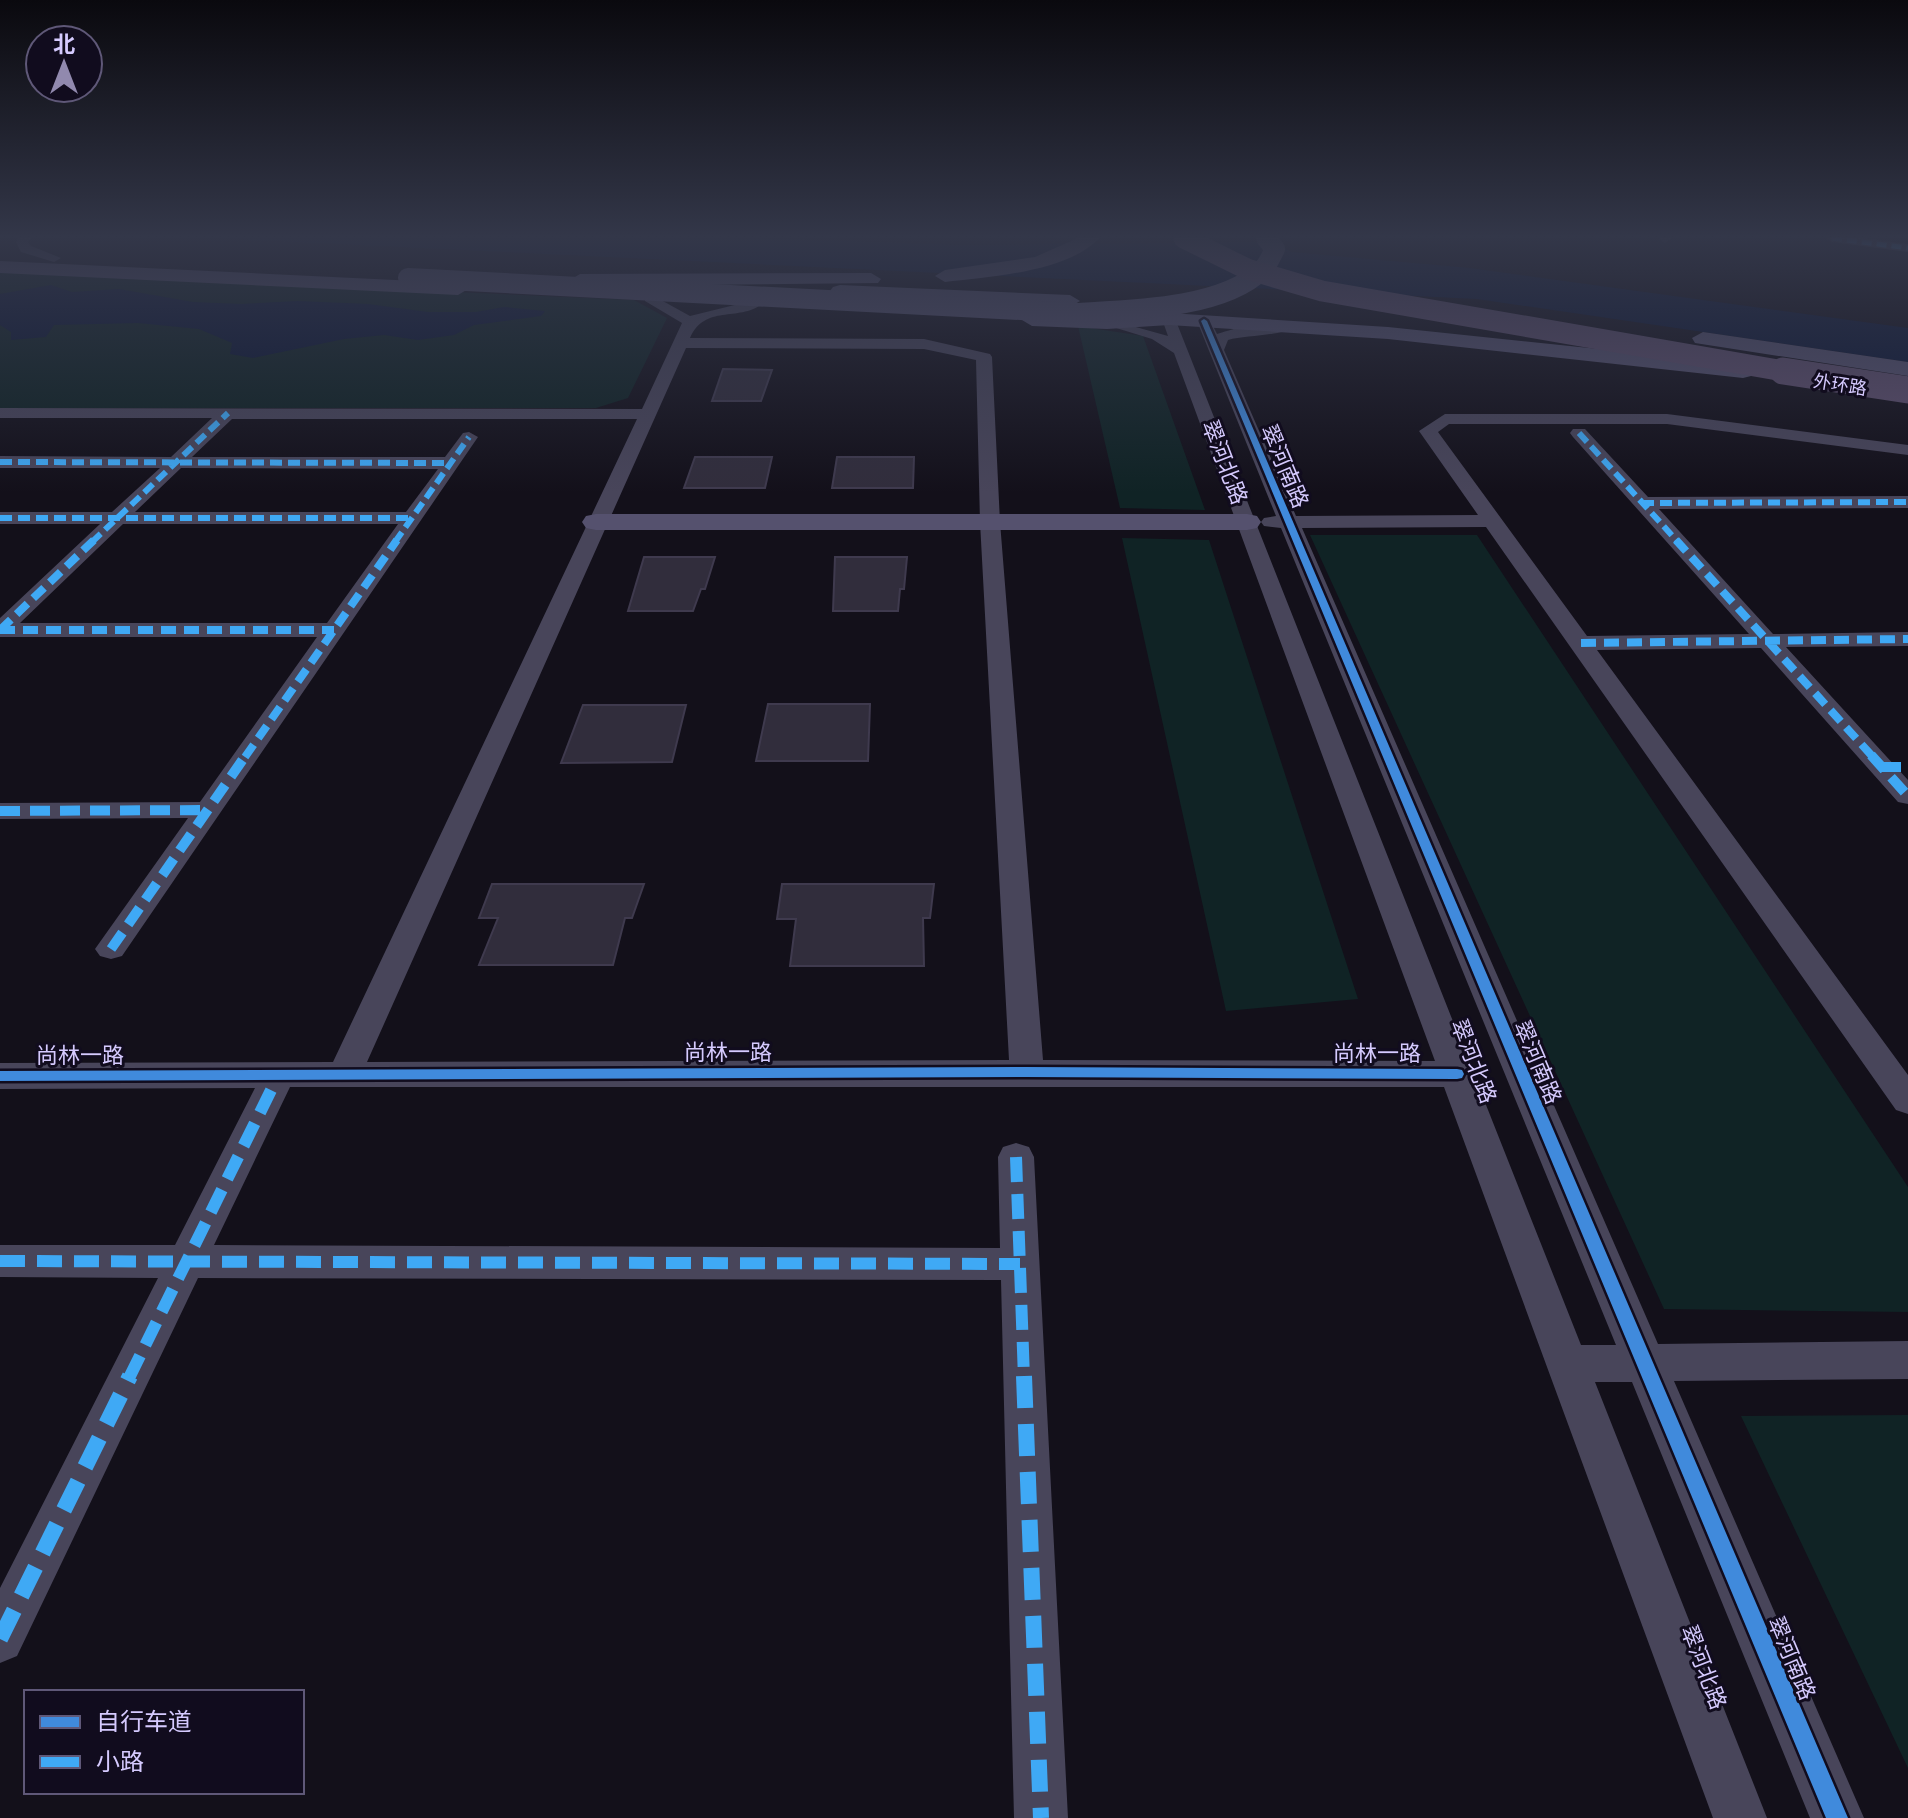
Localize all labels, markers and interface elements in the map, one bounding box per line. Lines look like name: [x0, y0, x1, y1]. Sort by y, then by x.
north arrow: [24, 24, 104, 104]
text: 北: [53, 30, 75, 57]
street label: 外环路: [1812, 369, 1869, 399]
street label: 翠河北路: [1197, 416, 1254, 508]
street label: 翠河南路: [1256, 420, 1315, 512]
street label: 翠河北路: [1446, 1015, 1503, 1107]
street label: 翠河南路: [1509, 1016, 1568, 1108]
street label: 尚林一路: [684, 1038, 772, 1065]
street label: 尚林一路: [1333, 1039, 1421, 1066]
street label: 尚林一路: [36, 1041, 124, 1068]
street label: 翠河南路: [1763, 1612, 1822, 1704]
street label: 翠河北路: [1676, 1621, 1733, 1713]
legend: [24, 1690, 304, 1794]
text: 自行车道: [96, 1706, 192, 1735]
text: 小路: [96, 1746, 144, 1775]

